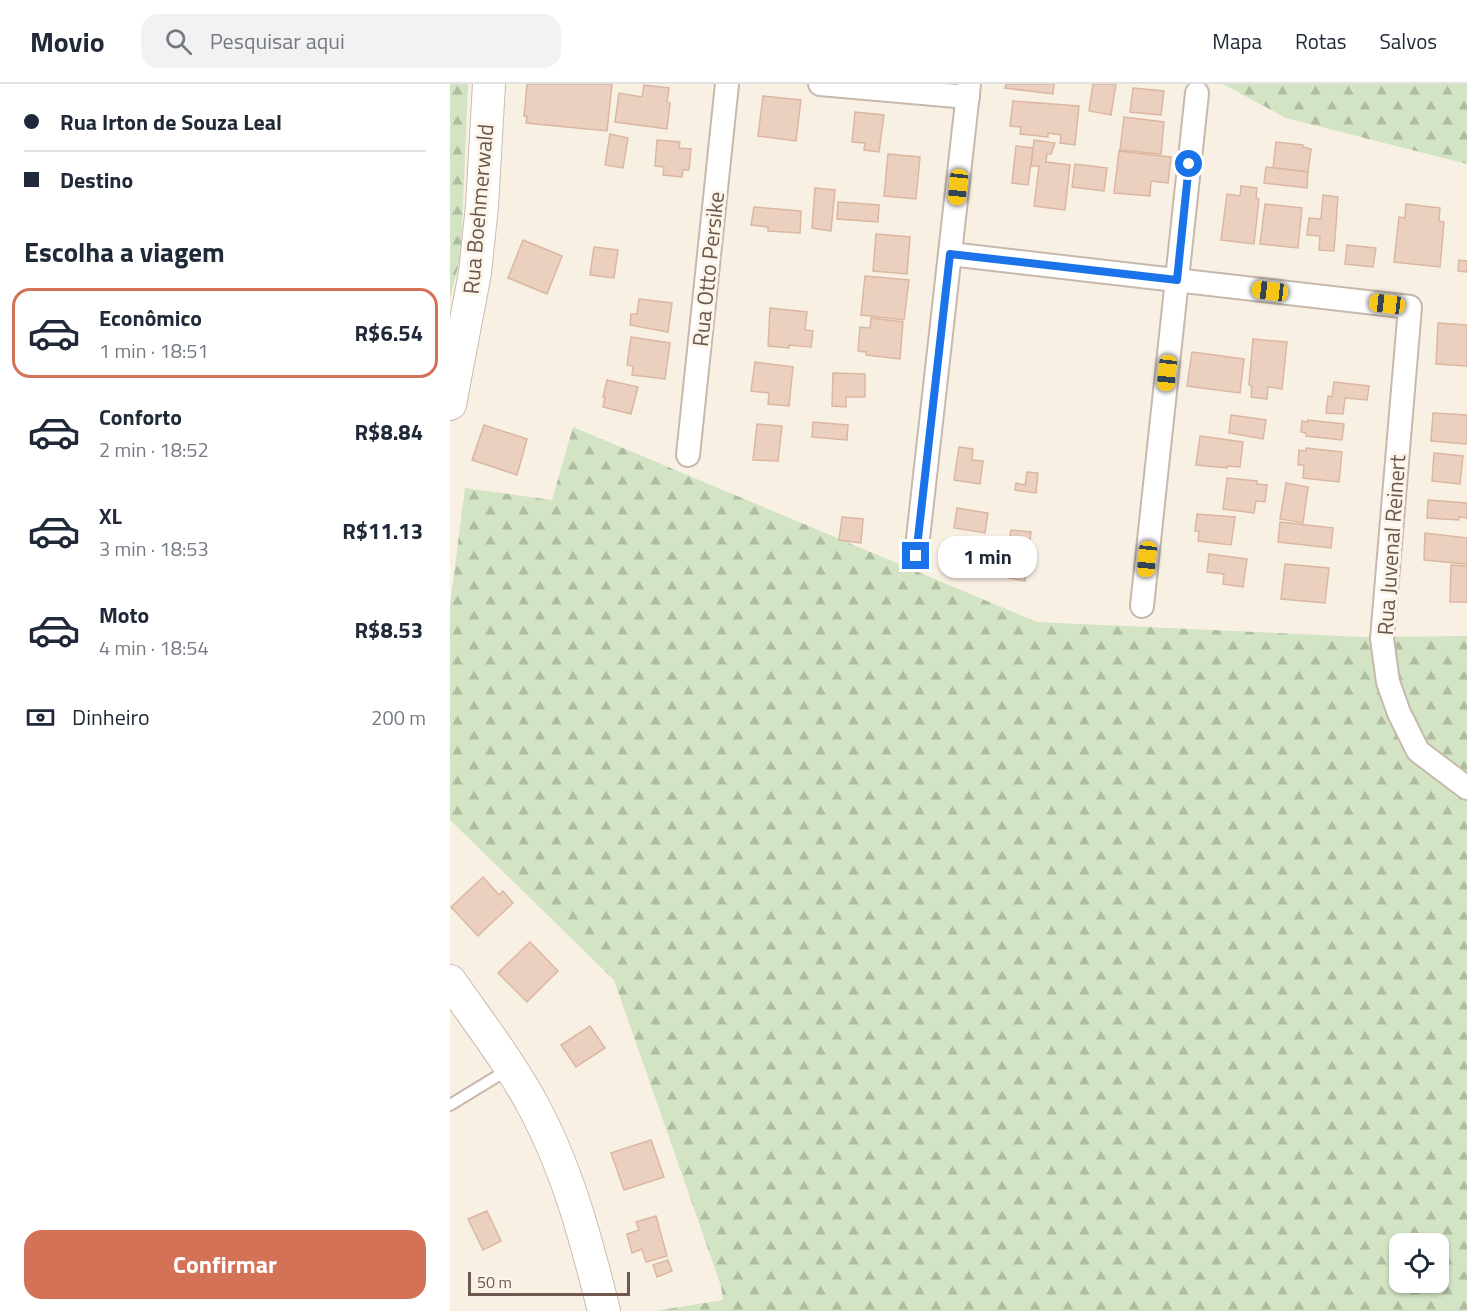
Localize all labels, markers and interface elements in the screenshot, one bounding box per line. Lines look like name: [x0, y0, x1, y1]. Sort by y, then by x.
search box: [141, 14, 561, 68]
text: Movio: [30, 20, 105, 63]
text: Pesquisar aqui: [210, 24, 345, 58]
icon: search: [162, 25, 195, 58]
text: Mapa: [1212, 25, 1262, 57]
text: Rotas: [1295, 25, 1346, 57]
text: Salvos: [1379, 25, 1437, 57]
text: Rua Irton de Souza Leal: [60, 105, 282, 139]
street label: Rua Boehmerwald: [454, 123, 502, 295]
route start: [1175, 150, 1202, 177]
text: Destino: [60, 163, 133, 197]
car: [947, 168, 969, 206]
street label: Rua Otto Persike: [683, 190, 733, 348]
text: Escolha a viagem: [24, 231, 225, 272]
car: [1251, 280, 1289, 302]
car: [1368, 293, 1406, 315]
text: Econômico: [99, 301, 202, 335]
icon: car: [27, 306, 81, 360]
text: R$6.54: [354, 316, 423, 350]
text: 1 min · 18:51: [99, 335, 209, 366]
car: [1156, 354, 1178, 392]
text: Conforto: [99, 400, 182, 434]
icon: car: [27, 405, 81, 459]
text: R$8.84: [354, 415, 423, 449]
text: 2 min · 18:52: [99, 434, 209, 465]
street label: Rua Juvenal Reinert: [1368, 453, 1414, 636]
text: XL: [99, 499, 122, 533]
icon: car: [27, 504, 81, 558]
text: R$11.13: [342, 514, 423, 548]
text: 3 min · 18:53: [99, 533, 209, 564]
callout: 1 min: [937, 535, 1036, 577]
car: [1136, 540, 1158, 578]
text: 1 min: [963, 541, 1012, 572]
route end: [902, 542, 929, 569]
text: Moto: [99, 598, 149, 632]
icon: car: [27, 603, 81, 657]
text: R$8.53: [354, 613, 423, 647]
text: 4 min · 18:54: [99, 632, 209, 663]
text: Dinheiro: [72, 700, 150, 734]
icon: cash: [24, 701, 57, 734]
text: 200 m: [371, 702, 426, 733]
button: Confirmar: [24, 1230, 426, 1299]
map controls: [1389, 1233, 1449, 1293]
button: locate: [1389, 1233, 1449, 1293]
scale bar: [468, 1269, 630, 1296]
text: 50 m: [477, 1270, 512, 1294]

